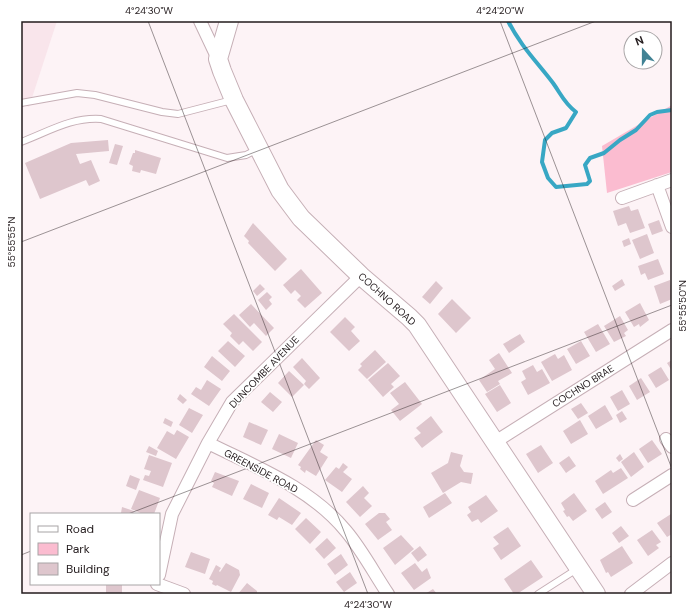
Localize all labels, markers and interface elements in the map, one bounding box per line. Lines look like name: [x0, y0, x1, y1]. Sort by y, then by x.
text: 4°24'30"W: [125, 4, 173, 17]
text: 4°24'20"W: [476, 4, 524, 17]
north arrow: [623, 30, 663, 70]
text: N: [633, 33, 646, 49]
text: 55°55'55"N: [5, 217, 18, 267]
street label: COCHNO ROAD: [356, 270, 419, 328]
text: 55°55'50"N: [676, 280, 689, 332]
street label: DUNCOMBE AVENUE: [226, 333, 302, 411]
street label: COCHNO BRAE: [550, 362, 617, 410]
street label: GREENSIDE ROAD: [222, 446, 300, 496]
legend: [30, 513, 160, 585]
text: Road: [66, 521, 94, 537]
text: Park: [66, 541, 90, 557]
text: Building: [66, 561, 110, 577]
text: 4°24'30"W: [344, 598, 392, 611]

